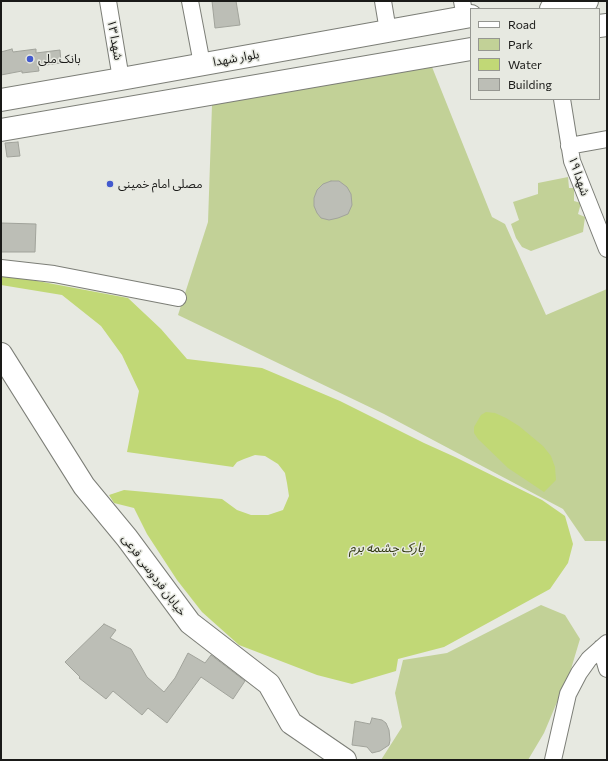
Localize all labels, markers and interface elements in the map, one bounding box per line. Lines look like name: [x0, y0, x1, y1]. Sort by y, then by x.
legend: [470, 8, 600, 100]
text: Road: [508, 17, 536, 31]
street label: شهدا ۱۳: [104, 19, 126, 61]
text: Park: [508, 37, 533, 51]
street label: بلوار شهدا: [212, 47, 260, 69]
place label: بانک ملی: [38, 52, 81, 66]
marker: بانک ملی: [25, 54, 35, 64]
text: Water: [508, 57, 542, 71]
text: Building: [508, 77, 552, 91]
street label: شهدا ۱۹: [566, 154, 592, 198]
place label: مصلی امام خمینی: [118, 177, 203, 191]
marker: مصلی امام خمینی: [105, 179, 115, 189]
street label: خیابان فردوسی فرعی: [119, 531, 189, 619]
water label: پارک چشمه برم: [349, 540, 425, 556]

